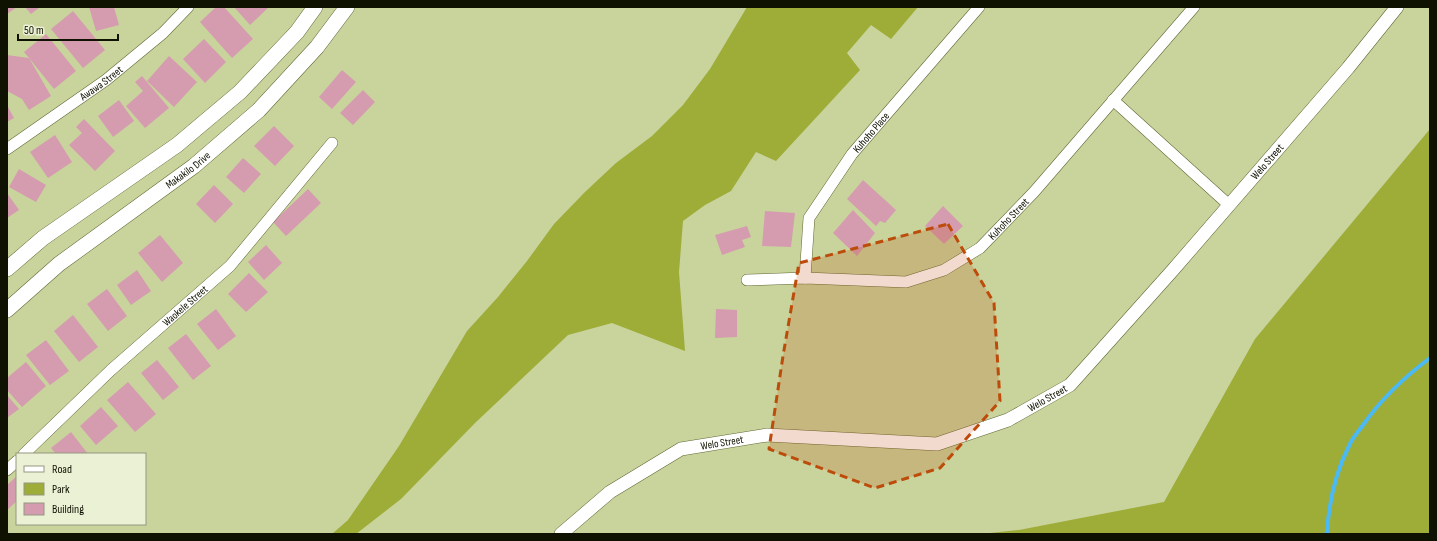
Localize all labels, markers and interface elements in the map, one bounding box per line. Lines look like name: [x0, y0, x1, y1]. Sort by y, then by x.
scale bar: [18, 16, 118, 42]
text: 50 m: [24, 23, 44, 38]
street label: Awawa Street: [76, 62, 126, 103]
street label: Kuhoho Place: [850, 109, 892, 155]
street label: Welo Street: [1248, 140, 1286, 182]
street label: Makakilo Drive: [163, 148, 213, 191]
street label: Kuhoho Street: [985, 195, 1032, 242]
street label: Waokele Street: [160, 282, 211, 329]
street label: Welo Street: [1025, 381, 1070, 414]
street label: Welo Street: [700, 432, 745, 452]
legend: [16, 453, 146, 525]
text: Road: [52, 462, 72, 477]
text: Park: [52, 482, 70, 497]
text: Building: [52, 502, 84, 517]

